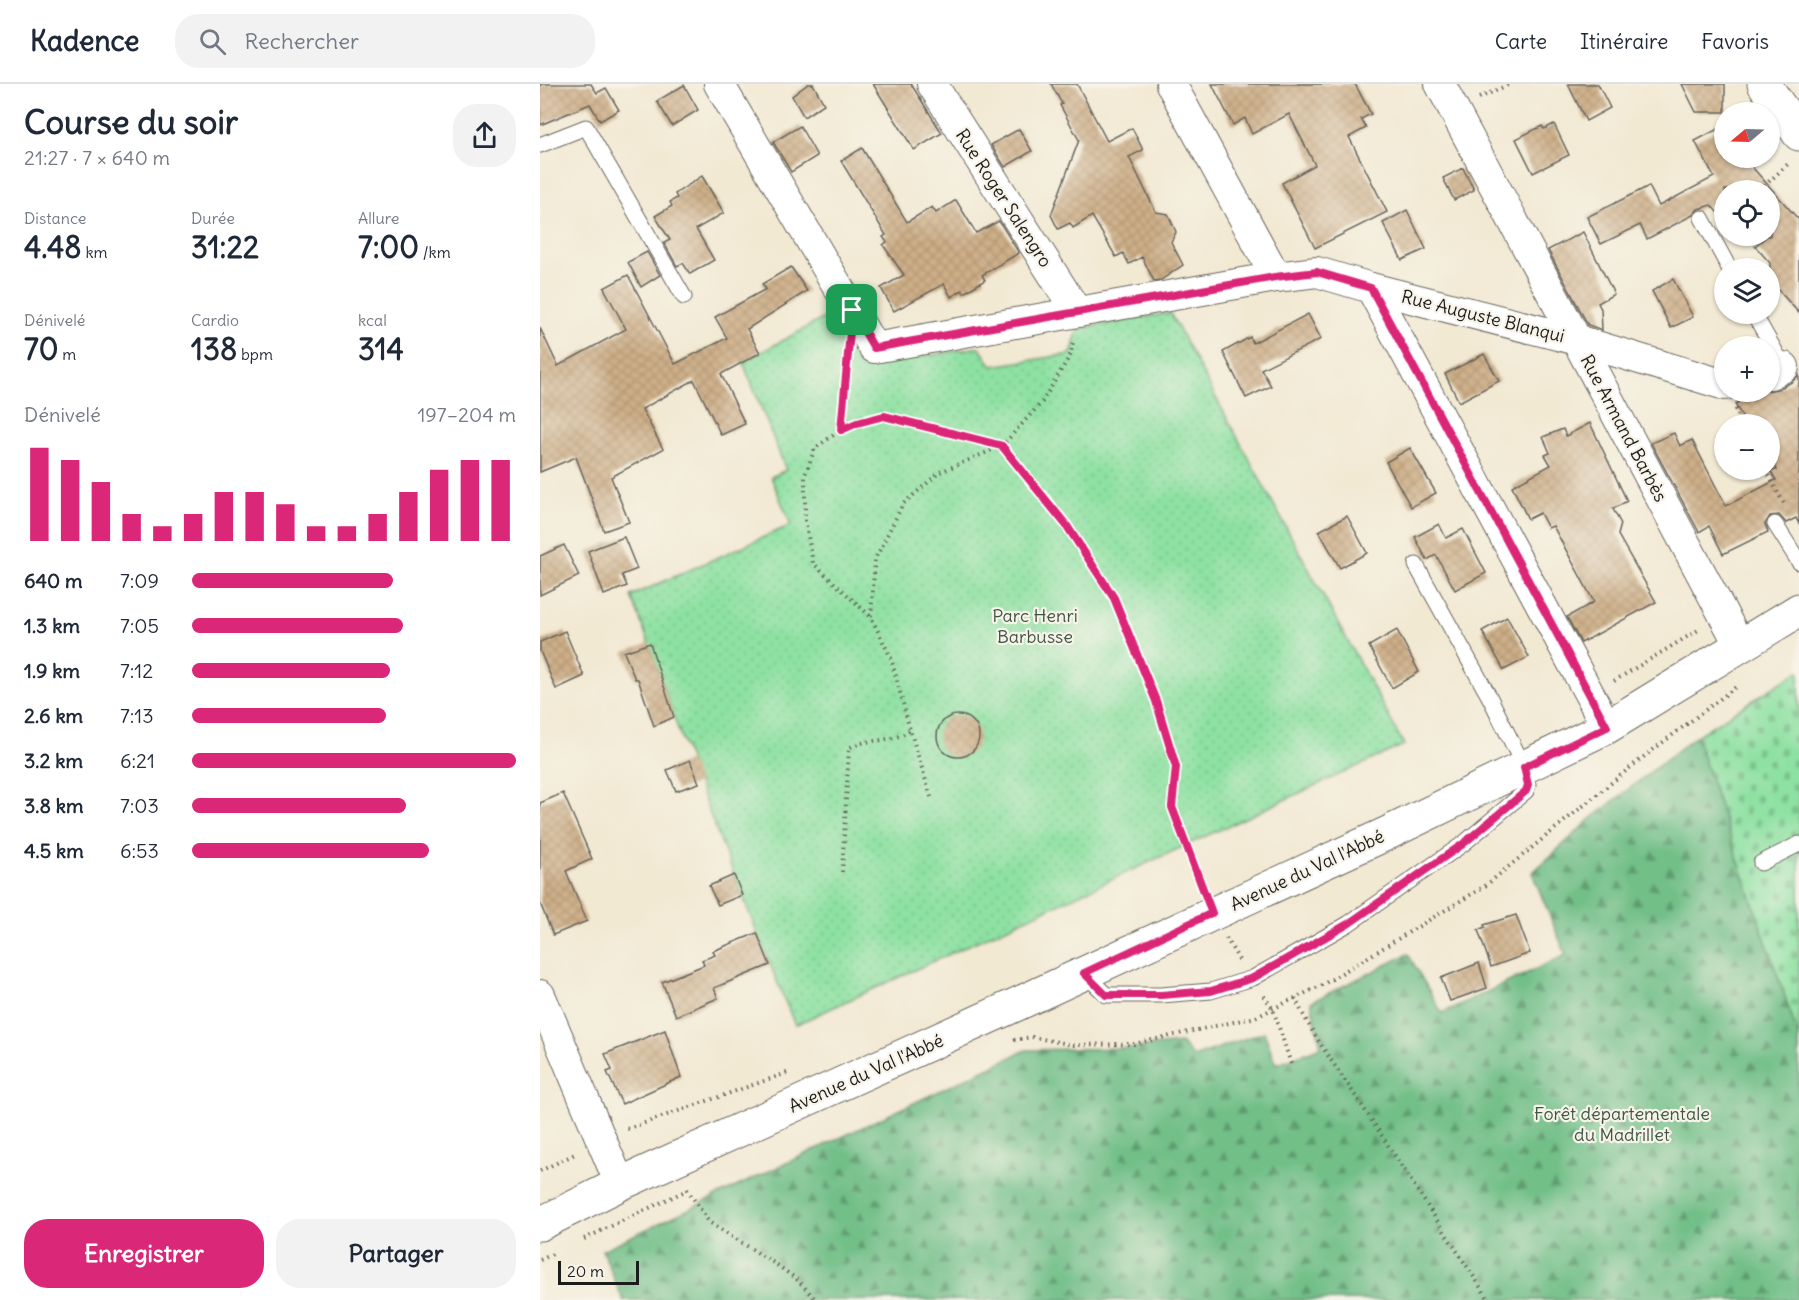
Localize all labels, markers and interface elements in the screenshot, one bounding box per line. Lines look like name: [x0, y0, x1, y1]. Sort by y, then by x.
search box: [175, 14, 595, 68]
text: Kadence: [30, 23, 139, 59]
icon: search: [196, 25, 229, 58]
text: Rechercher: [244, 27, 359, 55]
text: Carte: [1495, 28, 1547, 55]
text: Itinéraire: [1580, 28, 1668, 55]
text: Favoris: [1701, 28, 1769, 55]
text: Course du soir: [24, 101, 238, 143]
north arrow: [1714, 102, 1780, 168]
map controls: [1714, 102, 1780, 480]
button: share: [453, 104, 516, 167]
street label: Rue Roger Salengro: [951, 125, 1057, 271]
text: 21:27 · 7 × 640 m: [24, 145, 170, 170]
button: locate: [1714, 180, 1780, 246]
text: Distance: [24, 208, 86, 228]
text: Durée: [191, 208, 235, 228]
text: Allure: [358, 208, 399, 228]
text: 4.48: [24, 228, 82, 266]
text: 31:22: [191, 228, 259, 266]
text: 7:00: [358, 228, 419, 266]
text: km: [82, 242, 108, 262]
text: /km: [419, 242, 451, 262]
button: layers: [1714, 258, 1780, 324]
pin: [826, 284, 877, 335]
street label: Rue Auguste Blanqui: [1399, 285, 1567, 347]
icon: arrive: [835, 293, 868, 326]
text: Dénivelé: [24, 310, 85, 330]
text: Cardio: [191, 310, 239, 330]
text: kcal: [358, 310, 387, 330]
text: 70: [24, 330, 58, 368]
text: 138: [191, 330, 237, 368]
text: 314: [358, 330, 404, 368]
button: +: [1714, 336, 1780, 402]
text: m: [58, 344, 76, 364]
text: bpm: [237, 344, 273, 364]
street label: Rue Armand Barbès: [1576, 351, 1672, 505]
text: Dénivelé: [24, 402, 101, 427]
text: 197–204 m: [417, 402, 516, 427]
button: −: [1714, 414, 1780, 480]
text: 640 m: [24, 568, 83, 593]
text: 7:09: [120, 568, 159, 593]
park label: Parc Henri Barbusse: [992, 604, 1078, 648]
text: 1.3 km: [24, 613, 80, 638]
text: 7:05: [120, 613, 159, 638]
text: 1.9 km: [24, 658, 80, 683]
text: 7:12: [120, 658, 153, 683]
text: 2.6 km: [24, 703, 83, 728]
text: 7:13: [120, 703, 154, 728]
text: 3.2 km: [24, 748, 83, 773]
text: 6:21: [120, 748, 155, 773]
text: 3.8 km: [24, 793, 84, 818]
text: 7:03: [120, 793, 159, 818]
street label: Avenue du Val l'Abbé: [1226, 824, 1388, 916]
text: 4.5 km: [24, 838, 84, 863]
text: 6:53: [120, 838, 159, 863]
street label: Avenue du Val l'Abbé: [785, 1029, 947, 1117]
park label: Forêt départementale du Madrillet: [1534, 1102, 1710, 1146]
button: Enregistrer: [24, 1219, 264, 1288]
button: Partager: [276, 1219, 516, 1288]
scale bar: [558, 1258, 639, 1286]
text: 20 m: [567, 1261, 604, 1281]

